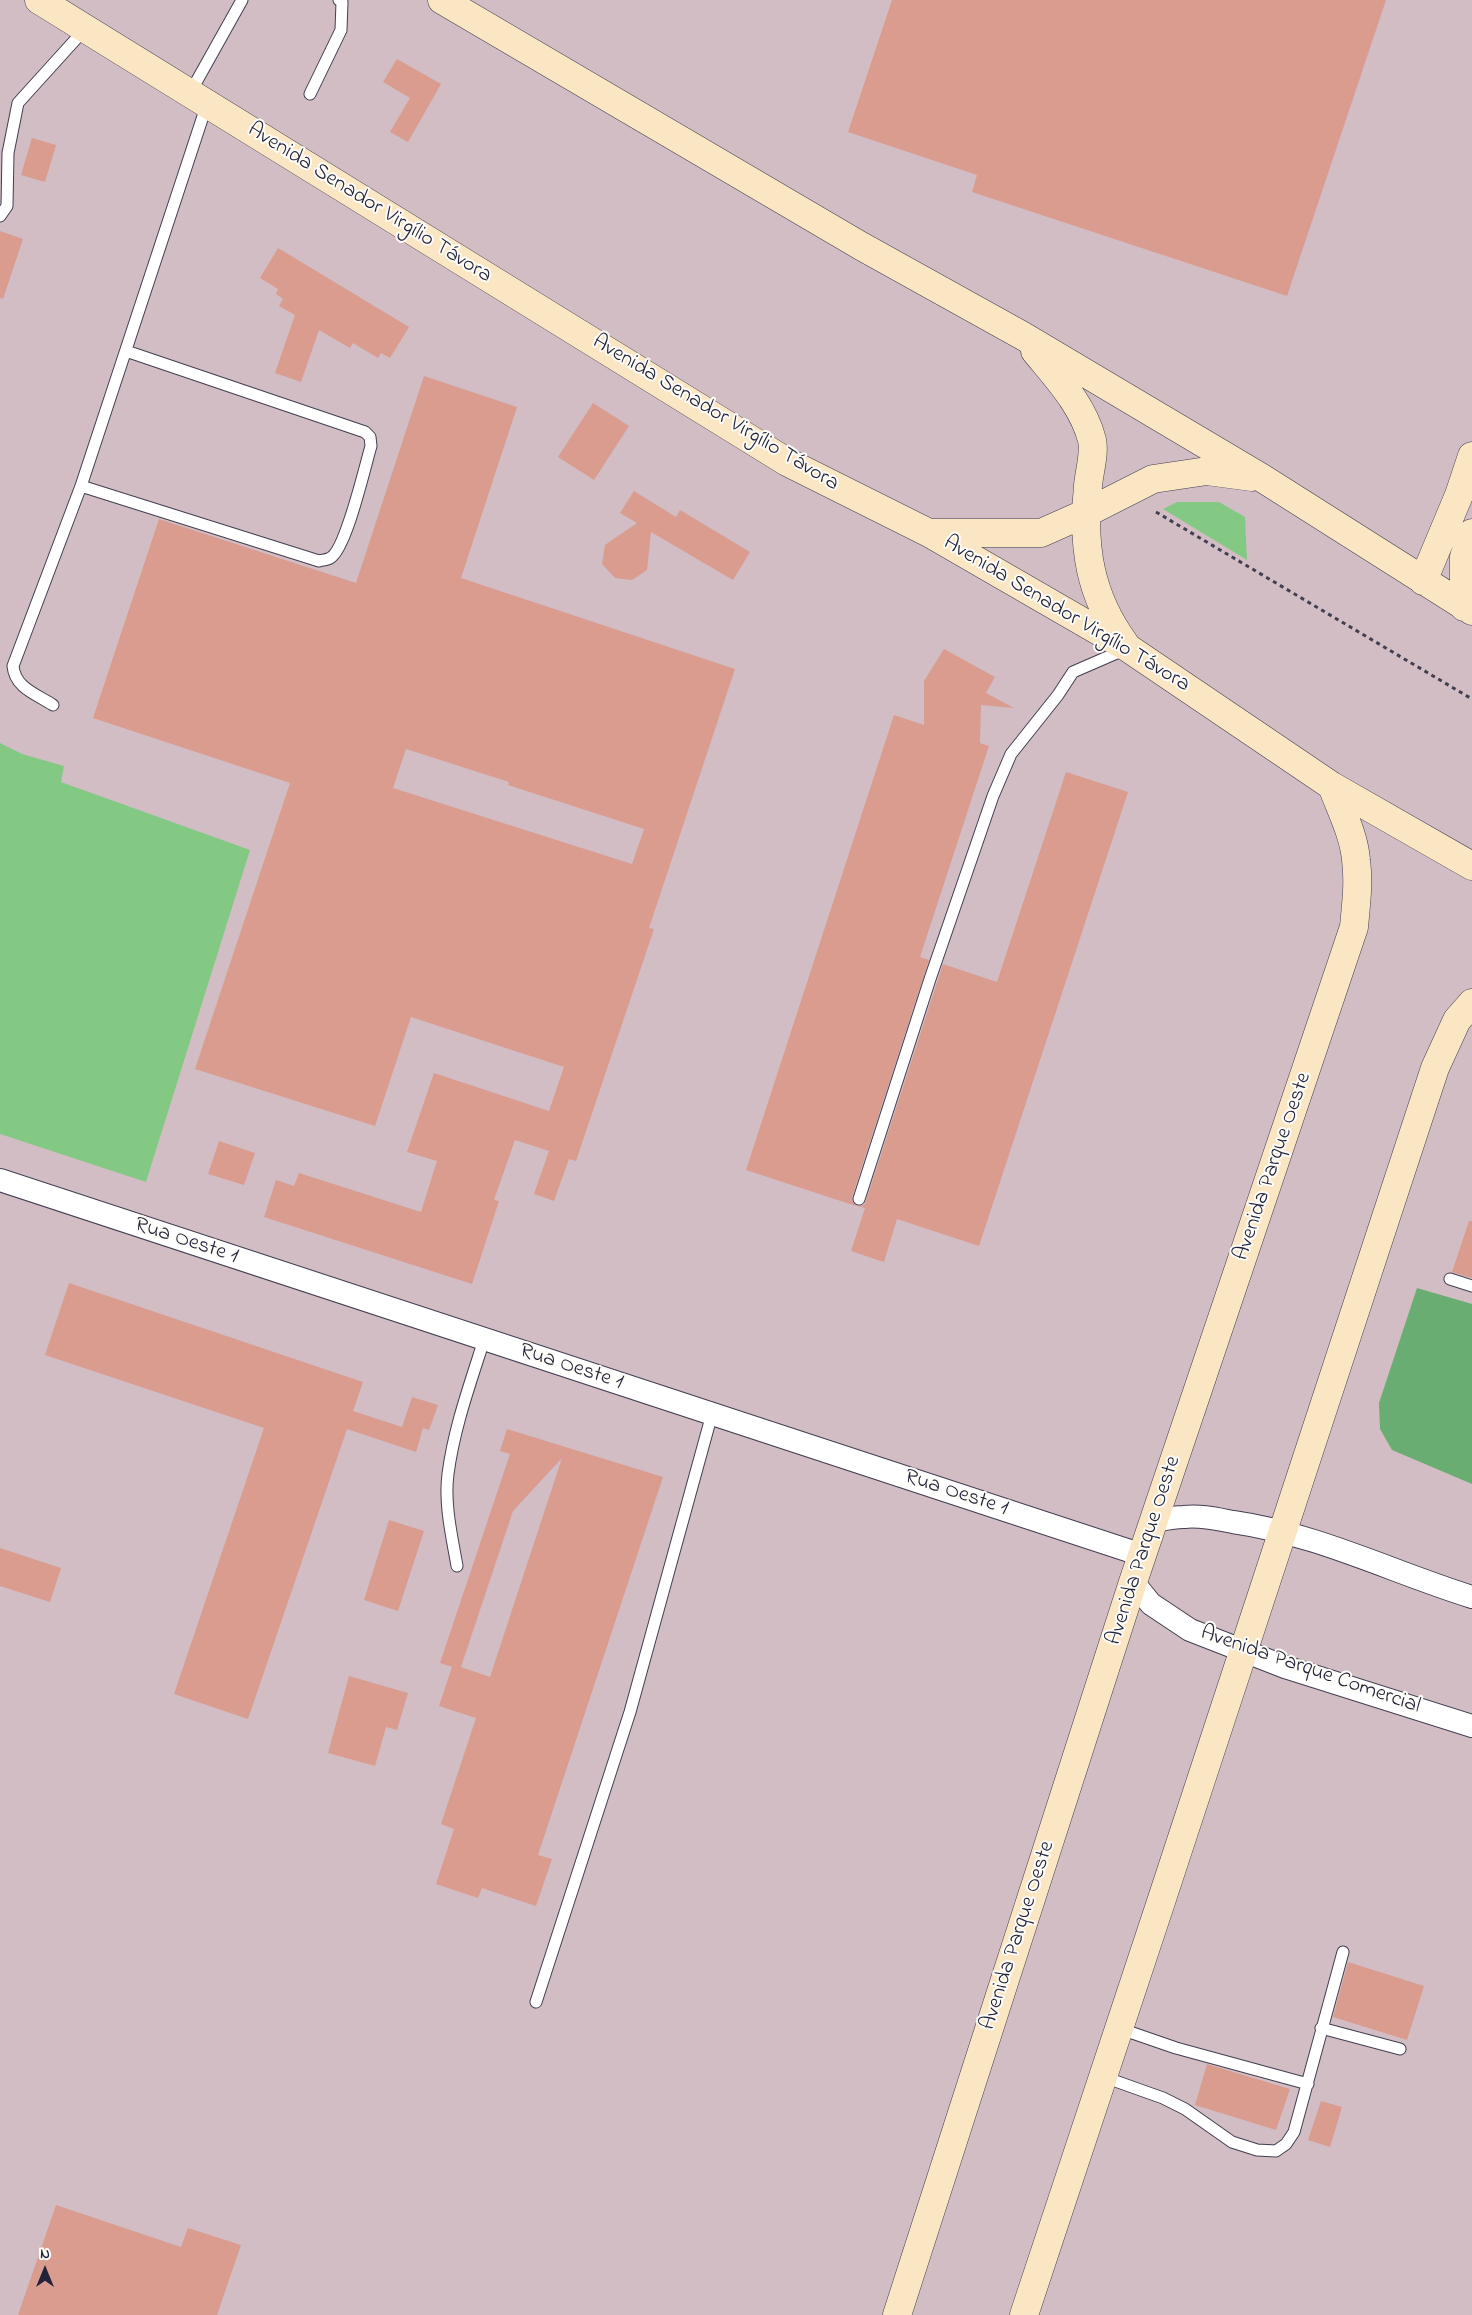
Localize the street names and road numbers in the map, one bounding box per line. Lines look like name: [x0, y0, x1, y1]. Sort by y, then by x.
street label: Avenida Senador Virgílio Távora: [242, 118, 496, 290]
street label: Avenida Senador Virgílio Távora: [587, 330, 843, 498]
street label: Avenida Senador Virgílio Távora: [938, 531, 1194, 699]
street label: Avenida Parque Oeste: [1229, 1070, 1319, 1264]
street label: Rua Oeste 1: [131, 1213, 241, 1271]
street label: Rua Oeste 1: [516, 1339, 626, 1397]
street label: Avenida Parque Oeste: [1102, 1453, 1188, 1649]
street label: Rua Oeste 1: [901, 1465, 1011, 1523]
street label: Avenida Parque Comercial: [1197, 1621, 1423, 1721]
street label: Avenida Parque Oeste: [976, 1838, 1062, 2034]

